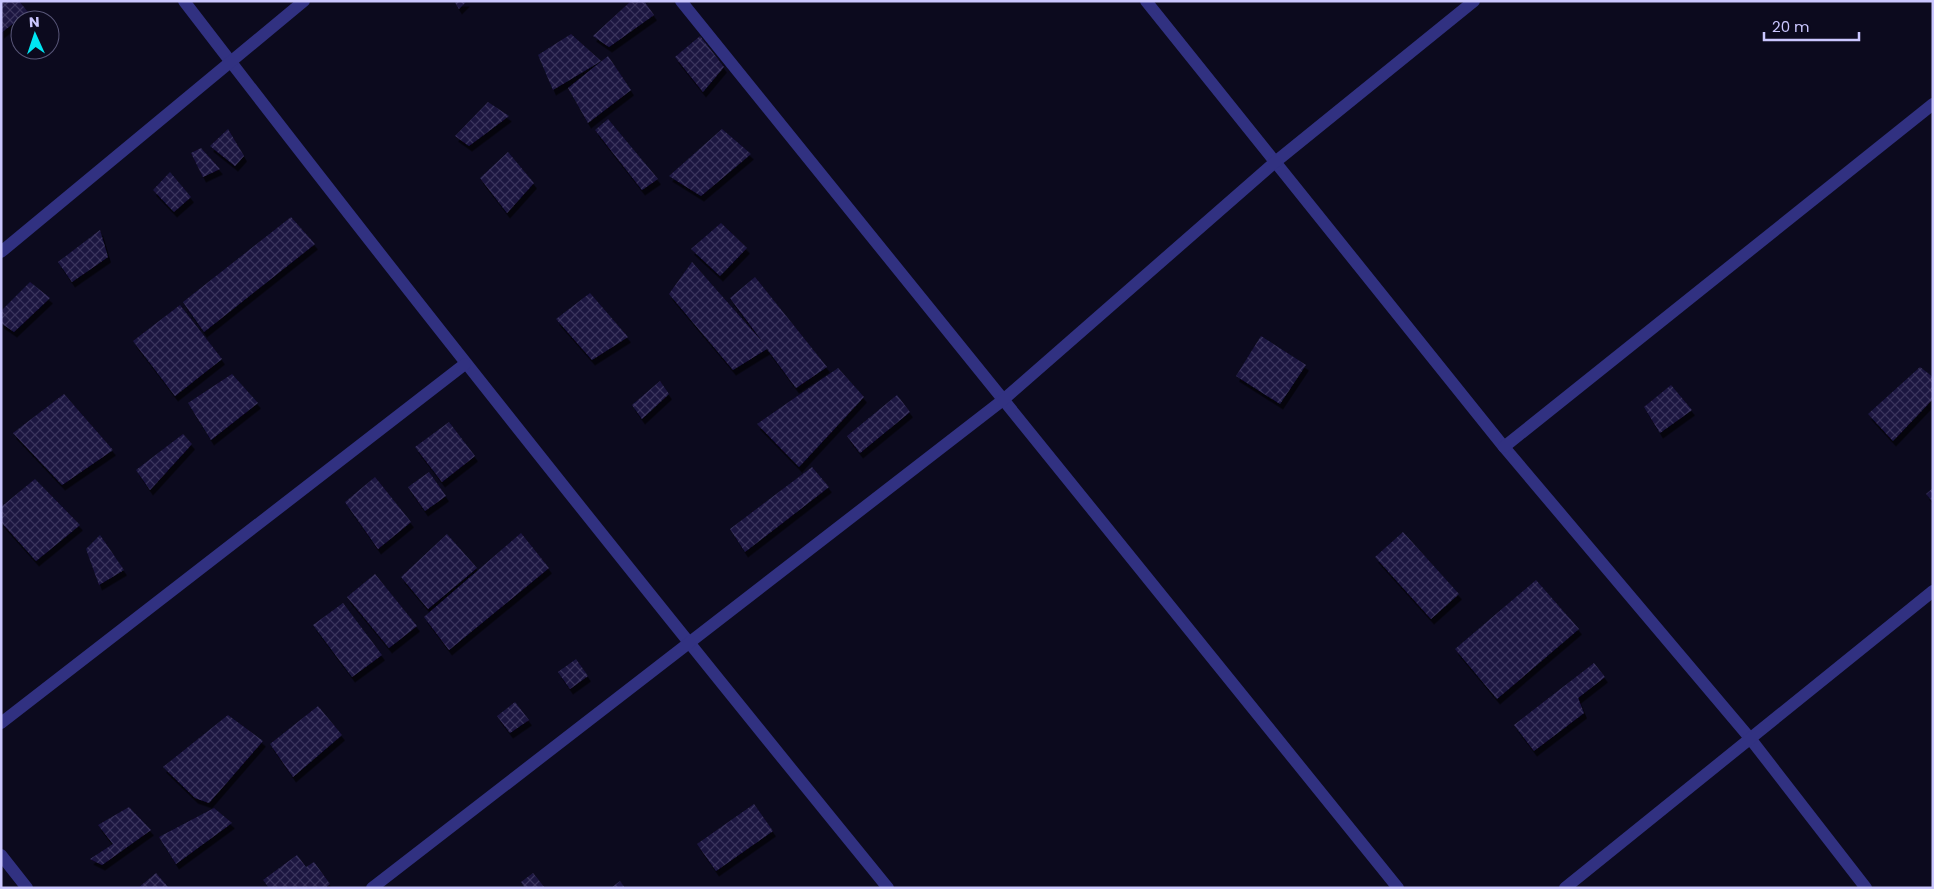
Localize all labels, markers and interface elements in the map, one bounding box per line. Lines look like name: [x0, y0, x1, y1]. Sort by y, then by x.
north arrow: [10, 10, 60, 60]
scale bar: [1764, 10, 1859, 42]
text: N: [29, 12, 40, 32]
text: 20 m: [1772, 16, 1810, 37]

